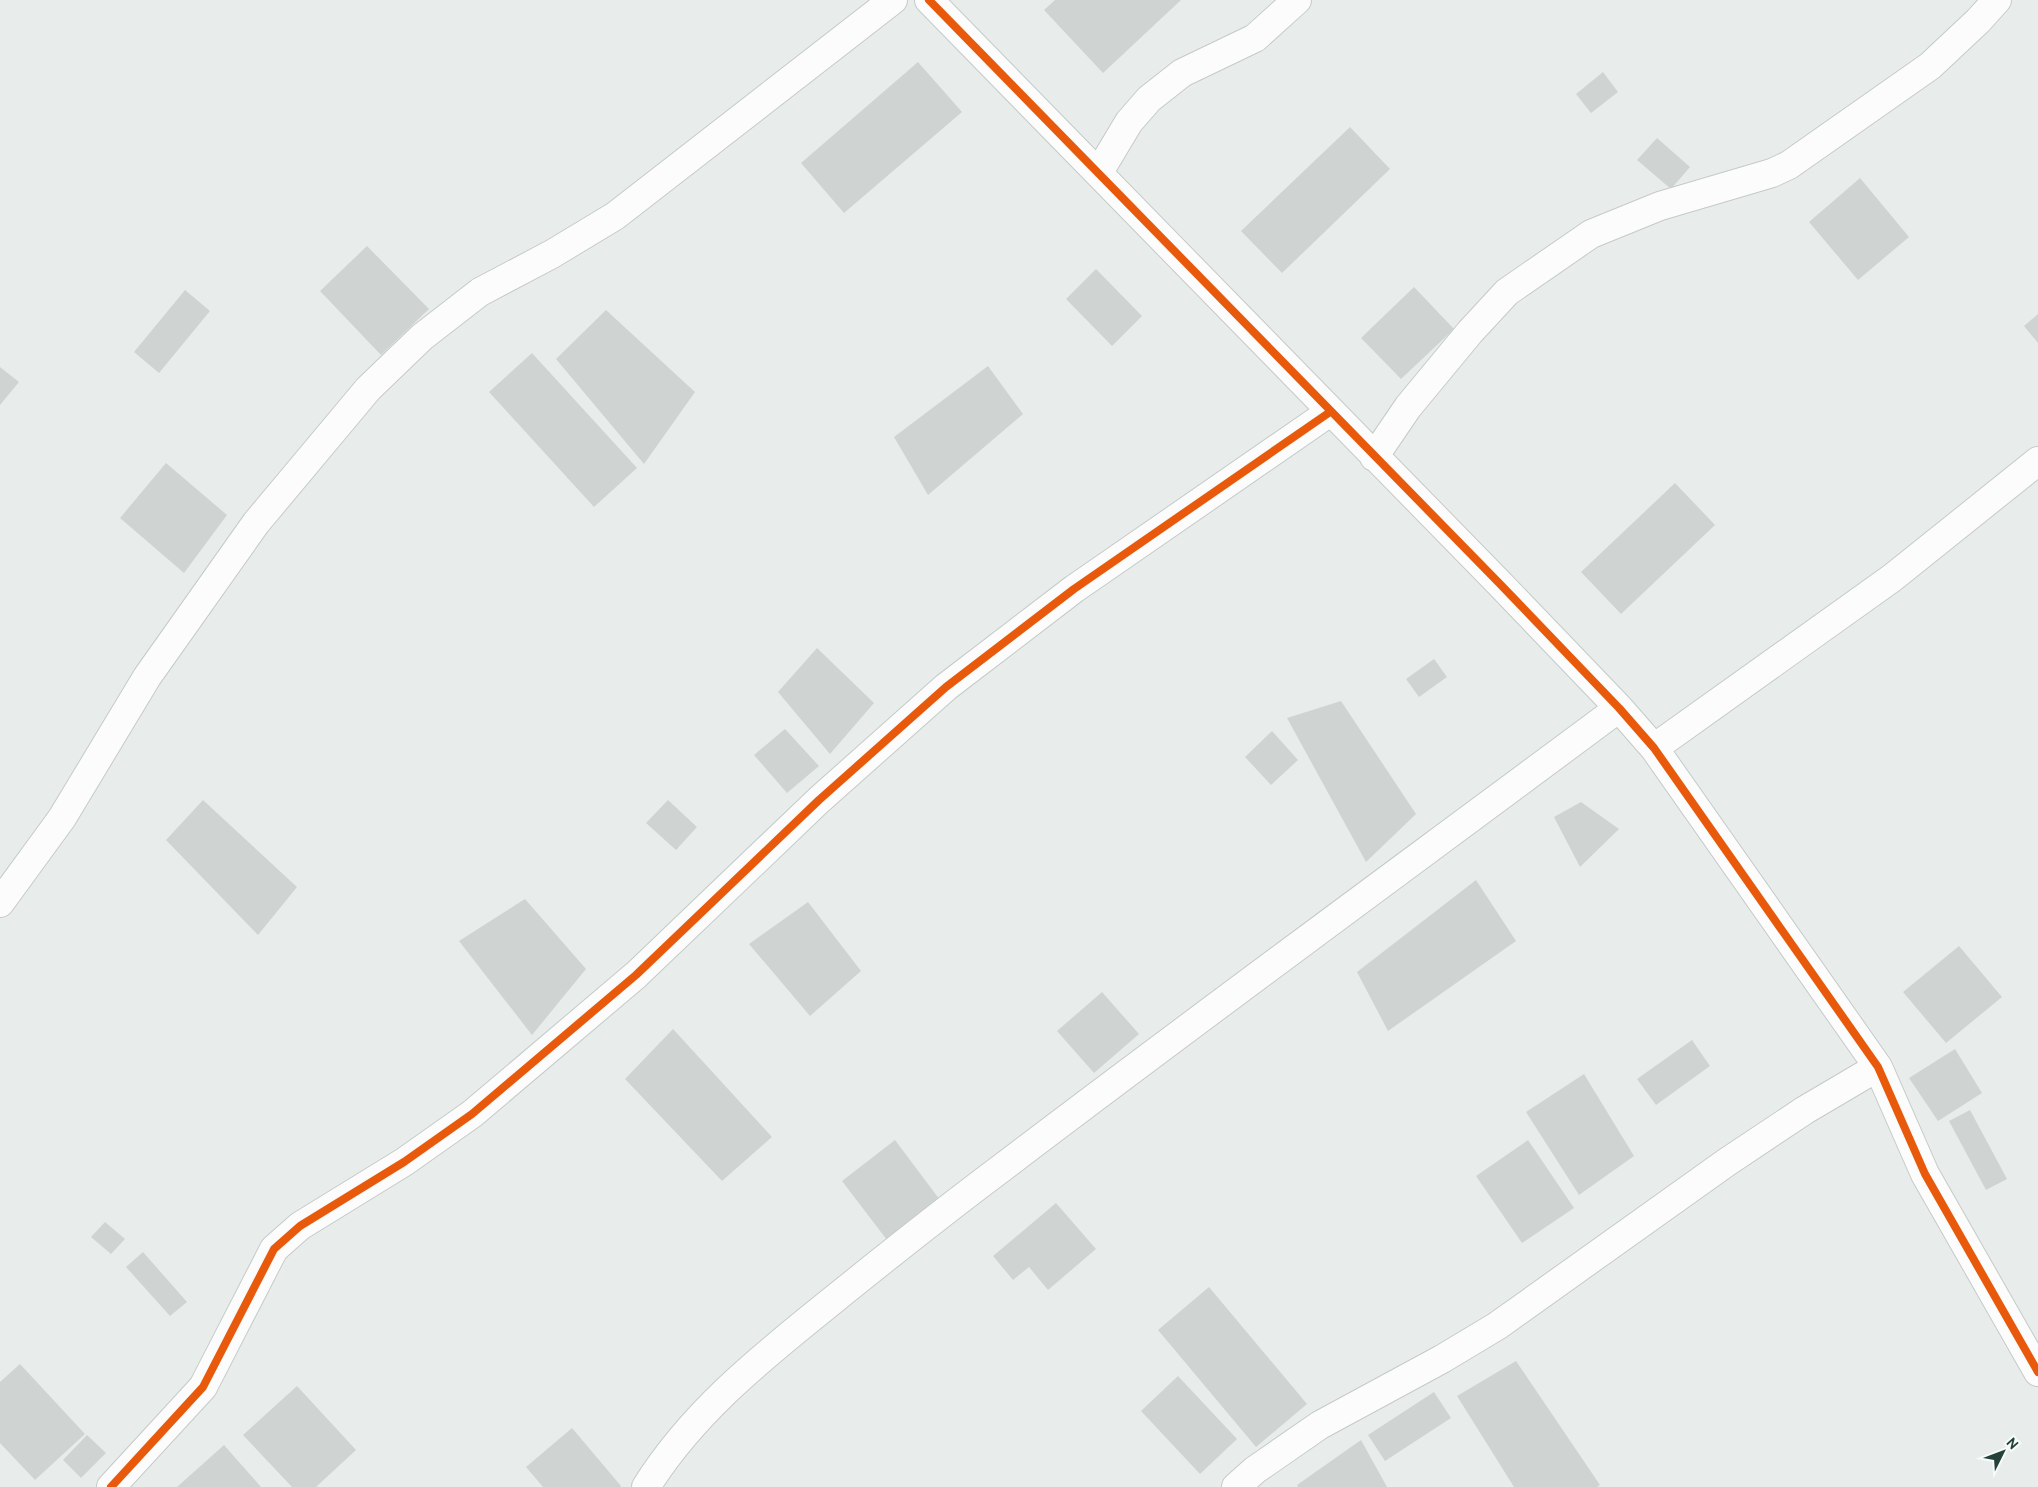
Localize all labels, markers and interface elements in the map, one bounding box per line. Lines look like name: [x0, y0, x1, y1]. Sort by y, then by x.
north arrow: [1978, 1427, 2028, 1477]
text: N: [2002, 1435, 2021, 1454]

